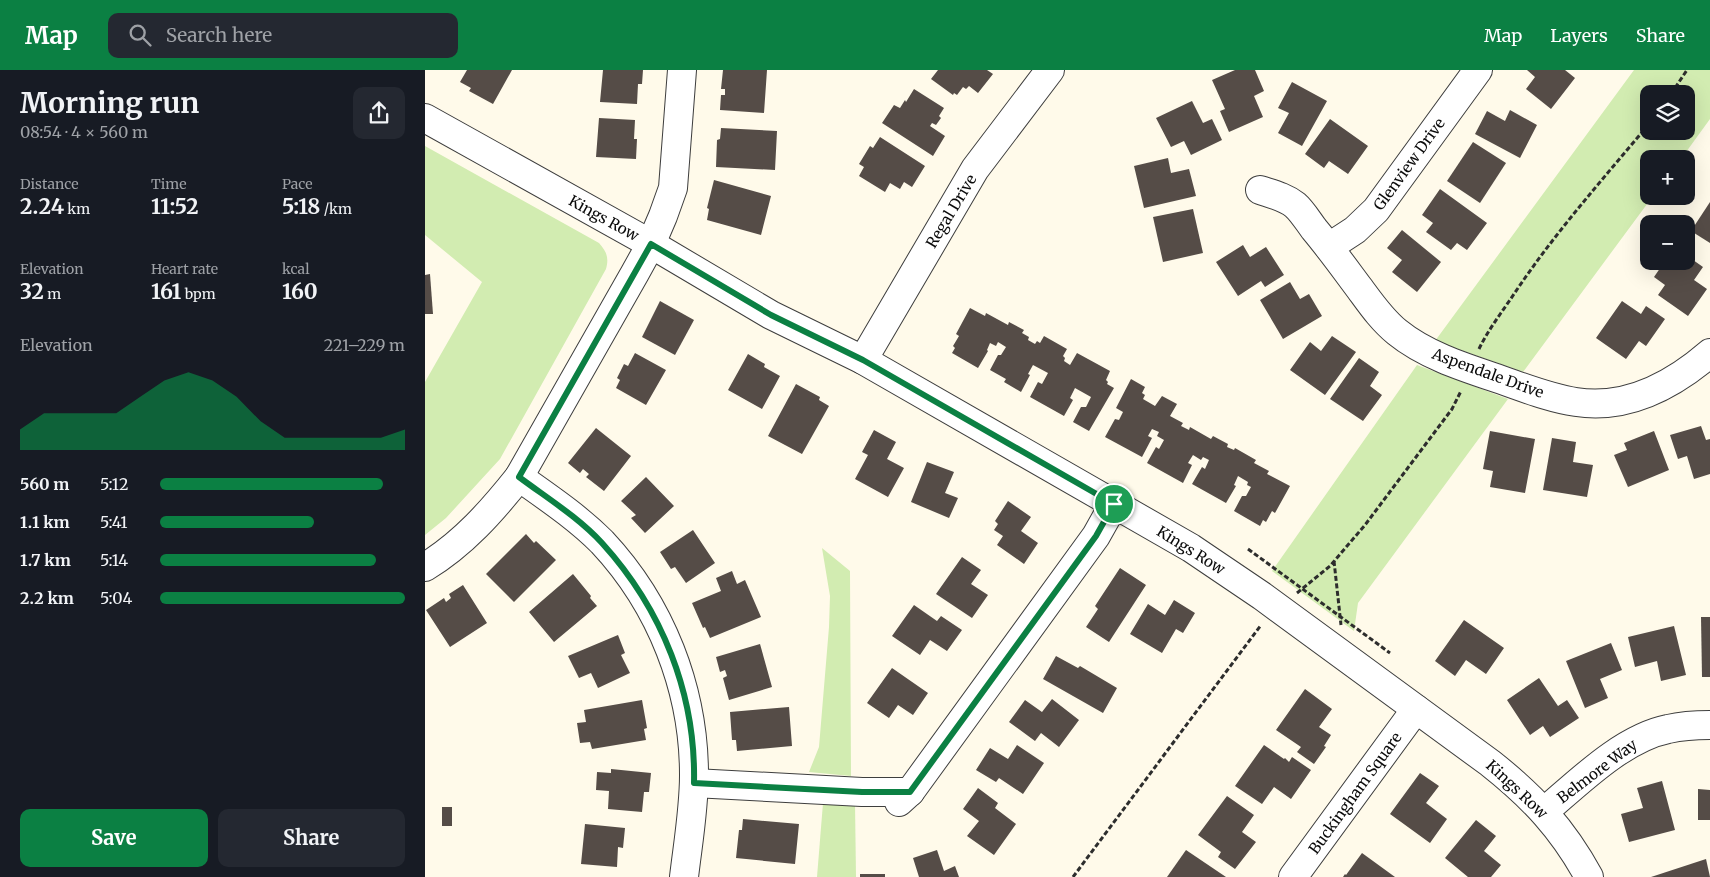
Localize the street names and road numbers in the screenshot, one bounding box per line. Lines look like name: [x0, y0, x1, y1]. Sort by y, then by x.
street label: Glenview Drive: [1369, 114, 1449, 214]
street label: Regal Drive: [922, 171, 980, 251]
street label: Kings Row: [566, 191, 643, 245]
street label: Aspendale Drive: [1429, 344, 1547, 402]
street label: Kings Row: [1153, 522, 1229, 579]
street label: Buckingham Square: [1304, 728, 1406, 858]
street label: Belmore Way: [1553, 735, 1641, 807]
street label: Kings Row: [1482, 756, 1552, 822]

